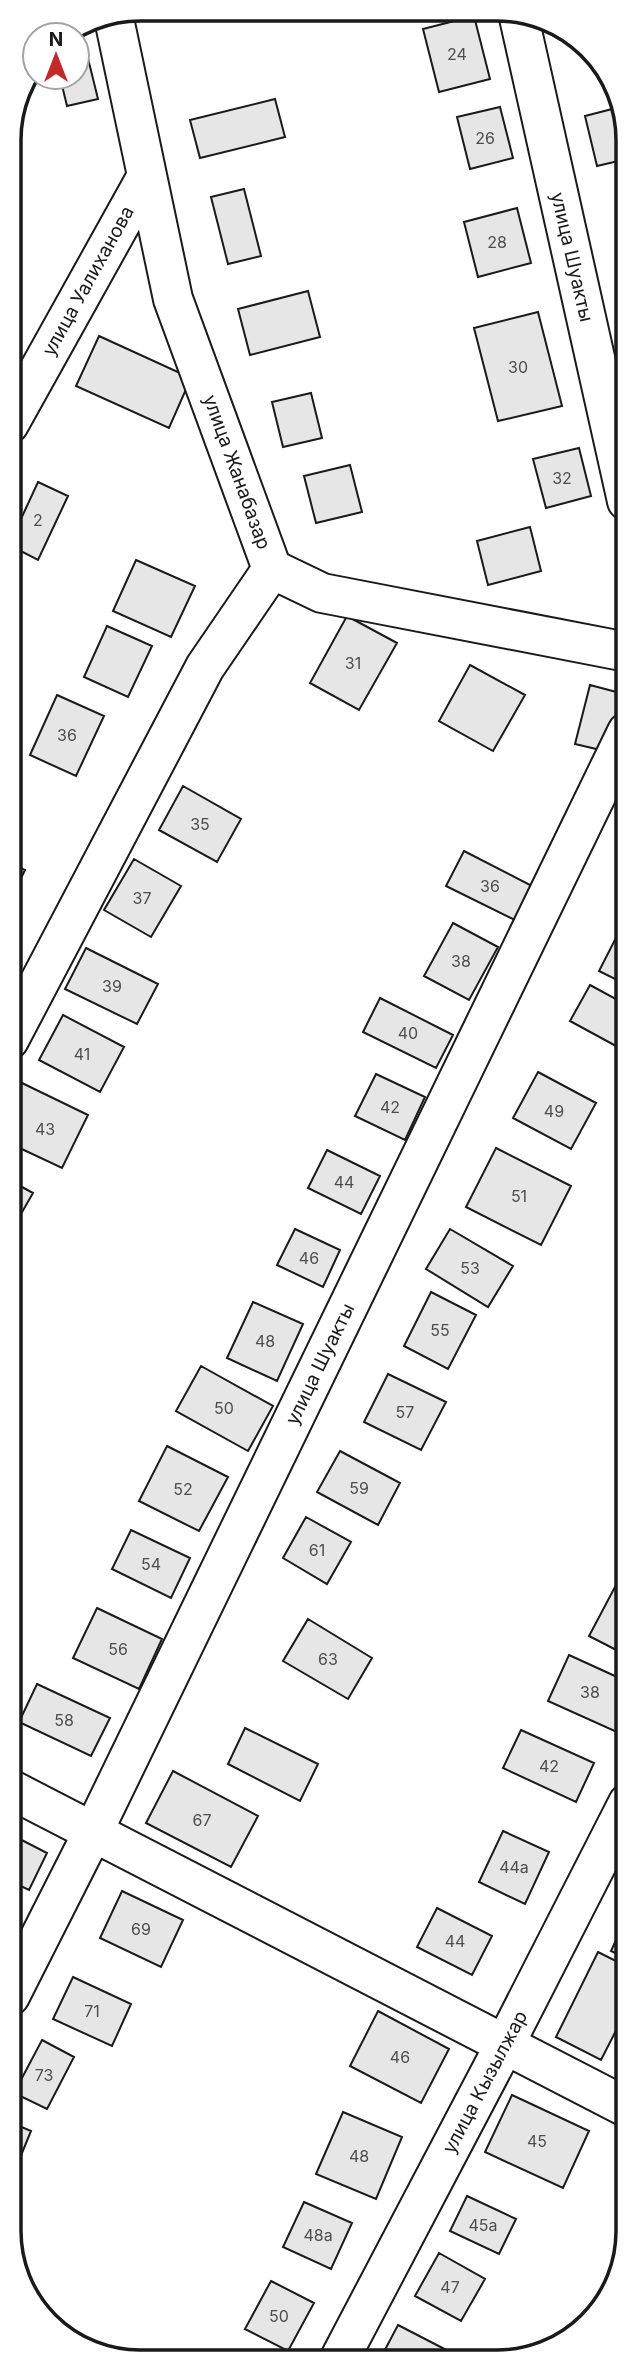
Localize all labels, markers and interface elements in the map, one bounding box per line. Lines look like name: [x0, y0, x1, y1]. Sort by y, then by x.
north arrow: [21, 21, 91, 91]
text: N: [49, 28, 63, 51]
house number: 24: [447, 44, 467, 64]
house number: 26: [475, 128, 495, 148]
street label: улица Шуакты: [546, 190, 598, 324]
street label: улица Уалиханова: [37, 202, 139, 360]
house number: 28: [487, 232, 507, 252]
house number: 30: [508, 357, 528, 377]
street label: улица Жанабазар: [198, 392, 276, 552]
house number: 32: [552, 468, 572, 488]
house number: 2: [33, 510, 43, 530]
house number: 31: [345, 653, 361, 673]
house number: 36: [57, 725, 77, 745]
house number: 35: [190, 814, 210, 834]
house number: 36: [480, 876, 500, 896]
house number: 37: [133, 888, 151, 908]
house number: 38: [451, 951, 471, 971]
house number: 39: [102, 976, 122, 996]
house number: 40: [398, 1023, 418, 1043]
house number: 41: [74, 1044, 90, 1064]
house number: 42: [380, 1097, 400, 1117]
house number: 49: [544, 1101, 564, 1121]
house number: 43: [35, 1119, 55, 1139]
house number: 44: [334, 1172, 354, 1192]
house number: 51: [511, 1186, 527, 1206]
house number: 46: [299, 1248, 319, 1268]
house number: 53: [460, 1258, 480, 1278]
street label: улица Шуакты: [281, 1299, 359, 1429]
house number: 55: [430, 1320, 450, 1340]
house number: 48: [255, 1331, 275, 1351]
house number: 50: [214, 1398, 234, 1418]
house number: 57: [396, 1402, 414, 1422]
house number: 59: [349, 1478, 369, 1498]
house number: 52: [173, 1479, 193, 1499]
house number: 61: [309, 1540, 325, 1560]
house number: 54: [141, 1554, 161, 1574]
house number: 56: [108, 1639, 128, 1659]
house number: 63: [318, 1649, 338, 1669]
house number: 38: [580, 1682, 600, 1702]
house number: 58: [54, 1710, 74, 1730]
house number: 42: [539, 1756, 559, 1776]
house number: 67: [193, 1810, 211, 1830]
house number: 44а: [499, 1857, 529, 1877]
house number: 69: [131, 1919, 151, 1939]
house number: 44: [445, 1931, 465, 1951]
house number: 71: [84, 2001, 100, 2021]
street label: улица Кызылжар: [438, 2007, 532, 2157]
house number: 46: [390, 2047, 410, 2067]
house number: 73: [35, 2065, 53, 2085]
house number: 45: [527, 2131, 547, 2151]
house number: 48: [349, 2146, 369, 2166]
house number: 45а: [468, 2215, 498, 2235]
house number: 48а: [303, 2225, 333, 2245]
house number: 47: [440, 2277, 460, 2297]
house number: 50: [269, 2306, 289, 2326]

